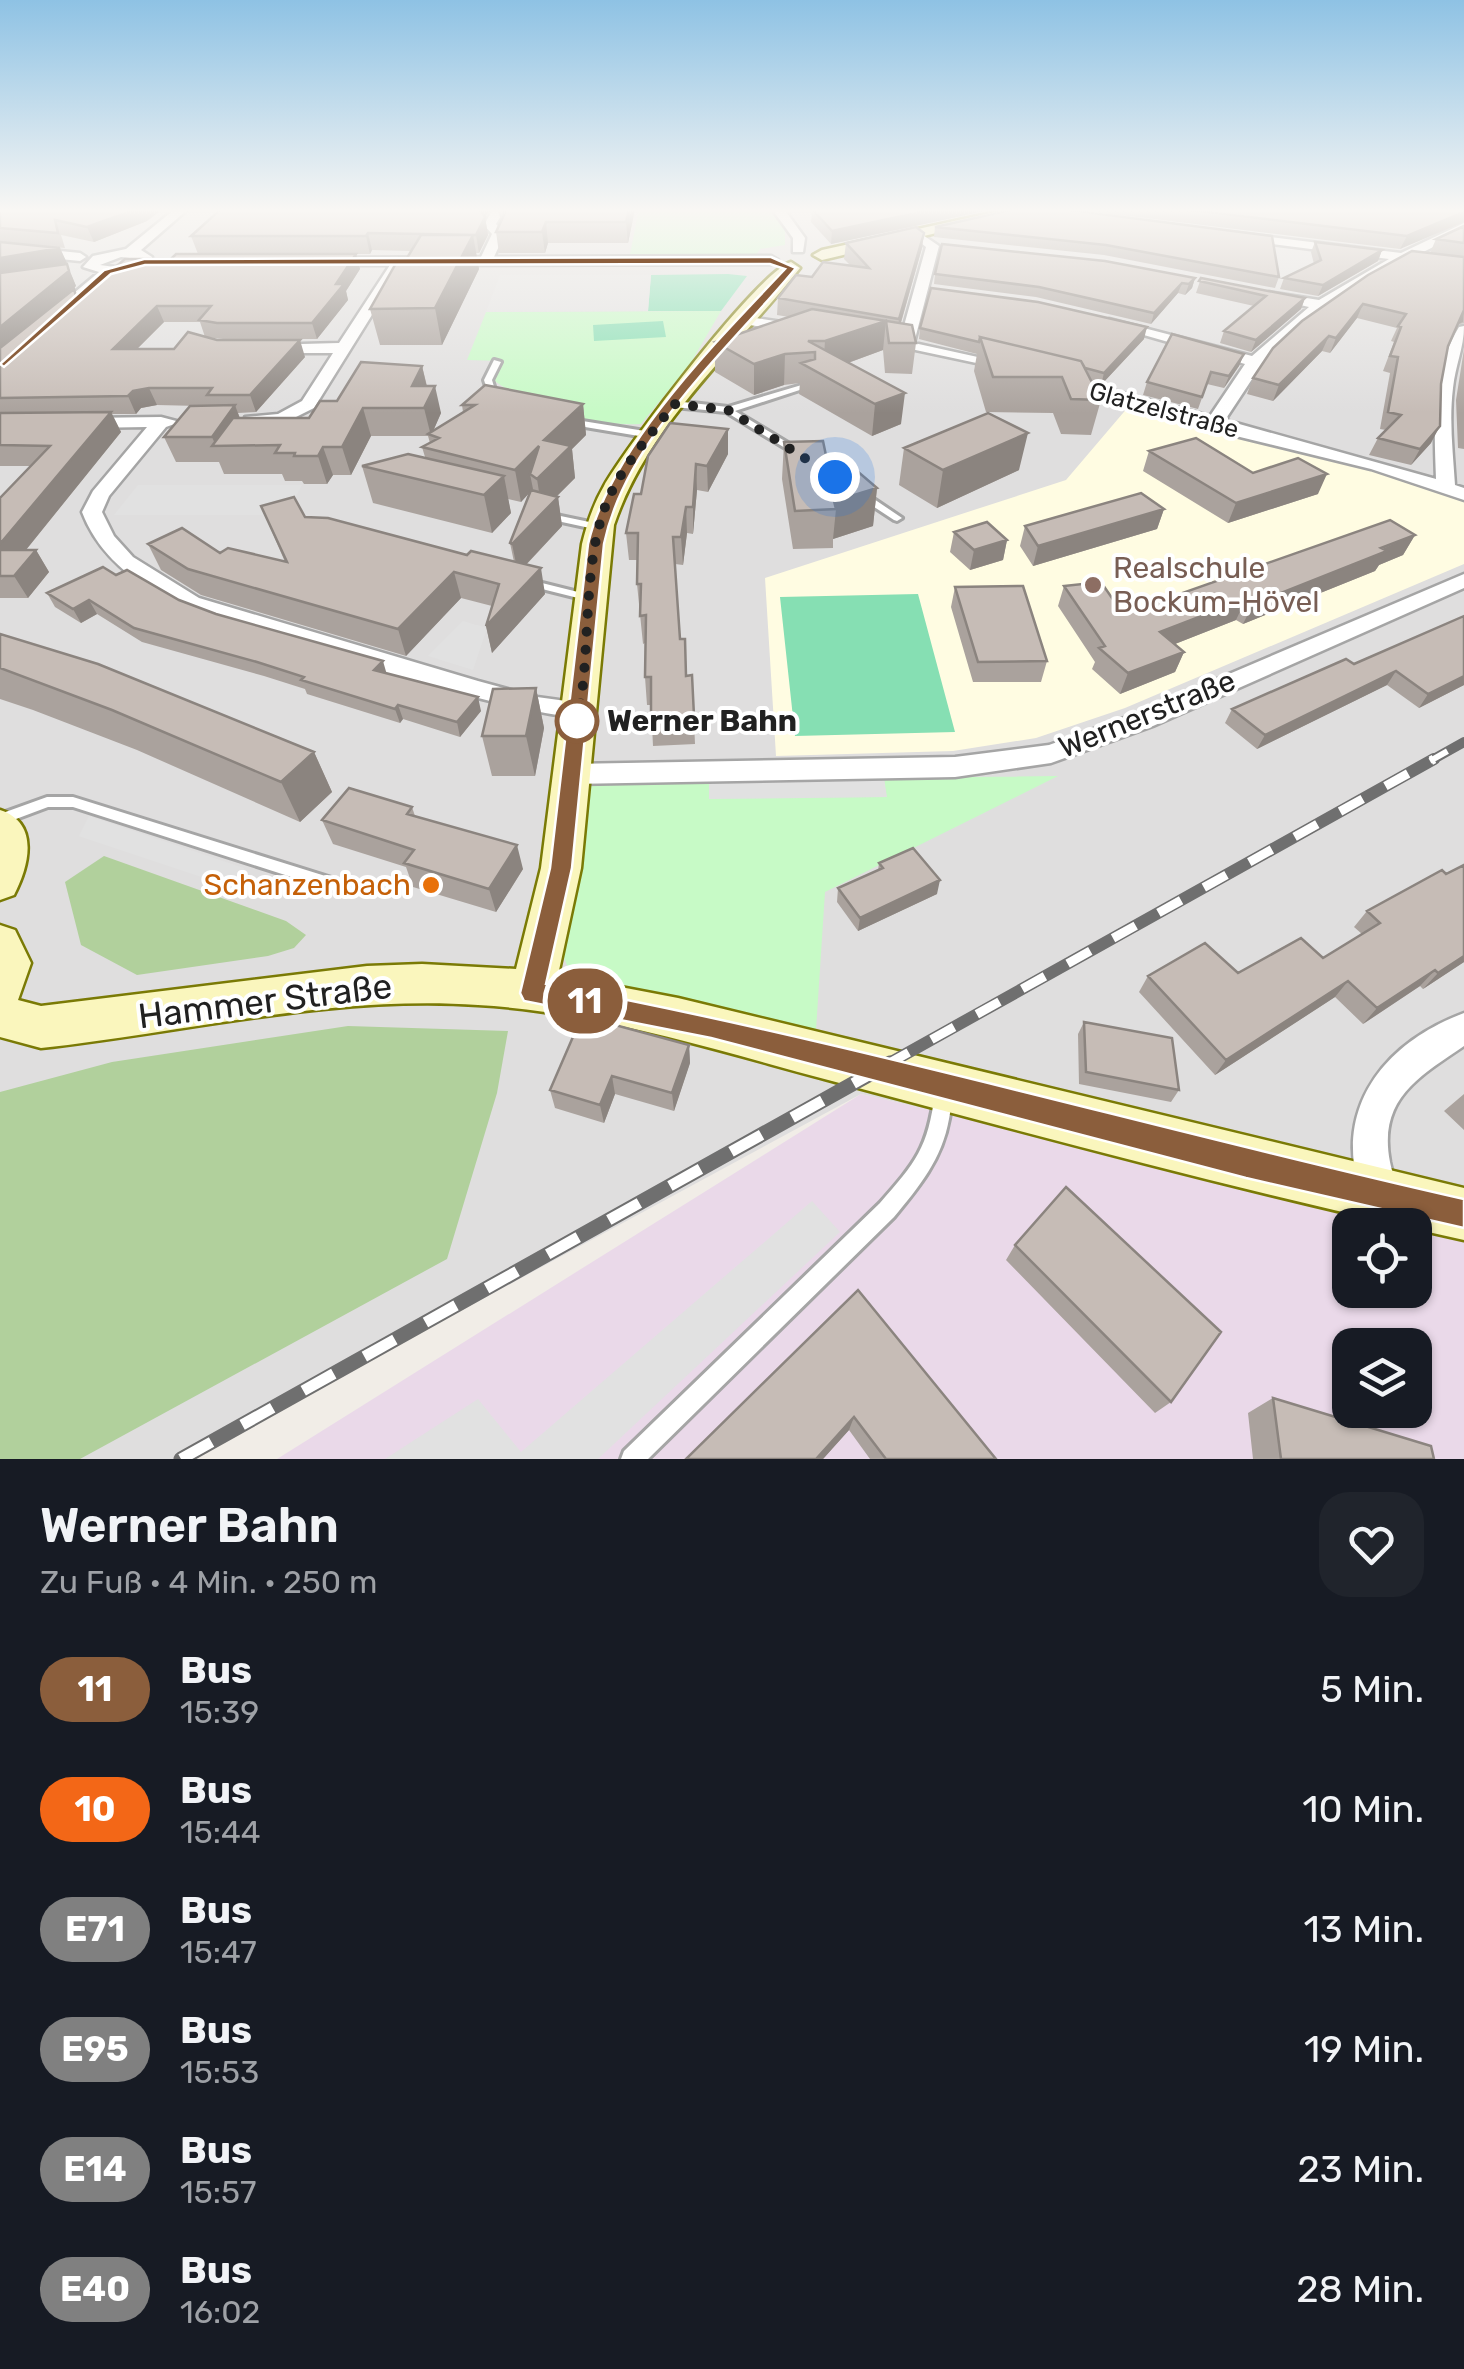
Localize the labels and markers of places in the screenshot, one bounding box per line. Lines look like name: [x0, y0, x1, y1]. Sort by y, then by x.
place label: Realschule Bockum-Hövel: [1113, 550, 1320, 620]
marker: Realschule Bockum-Hövel: [1082, 574, 1104, 596]
marker: Werner Bahn: [556, 700, 598, 742]
place label: Werner Bahn: [607, 703, 797, 739]
place label: Schanzenbach: [203, 867, 411, 903]
marker: Schanzenbach: [420, 874, 442, 896]

